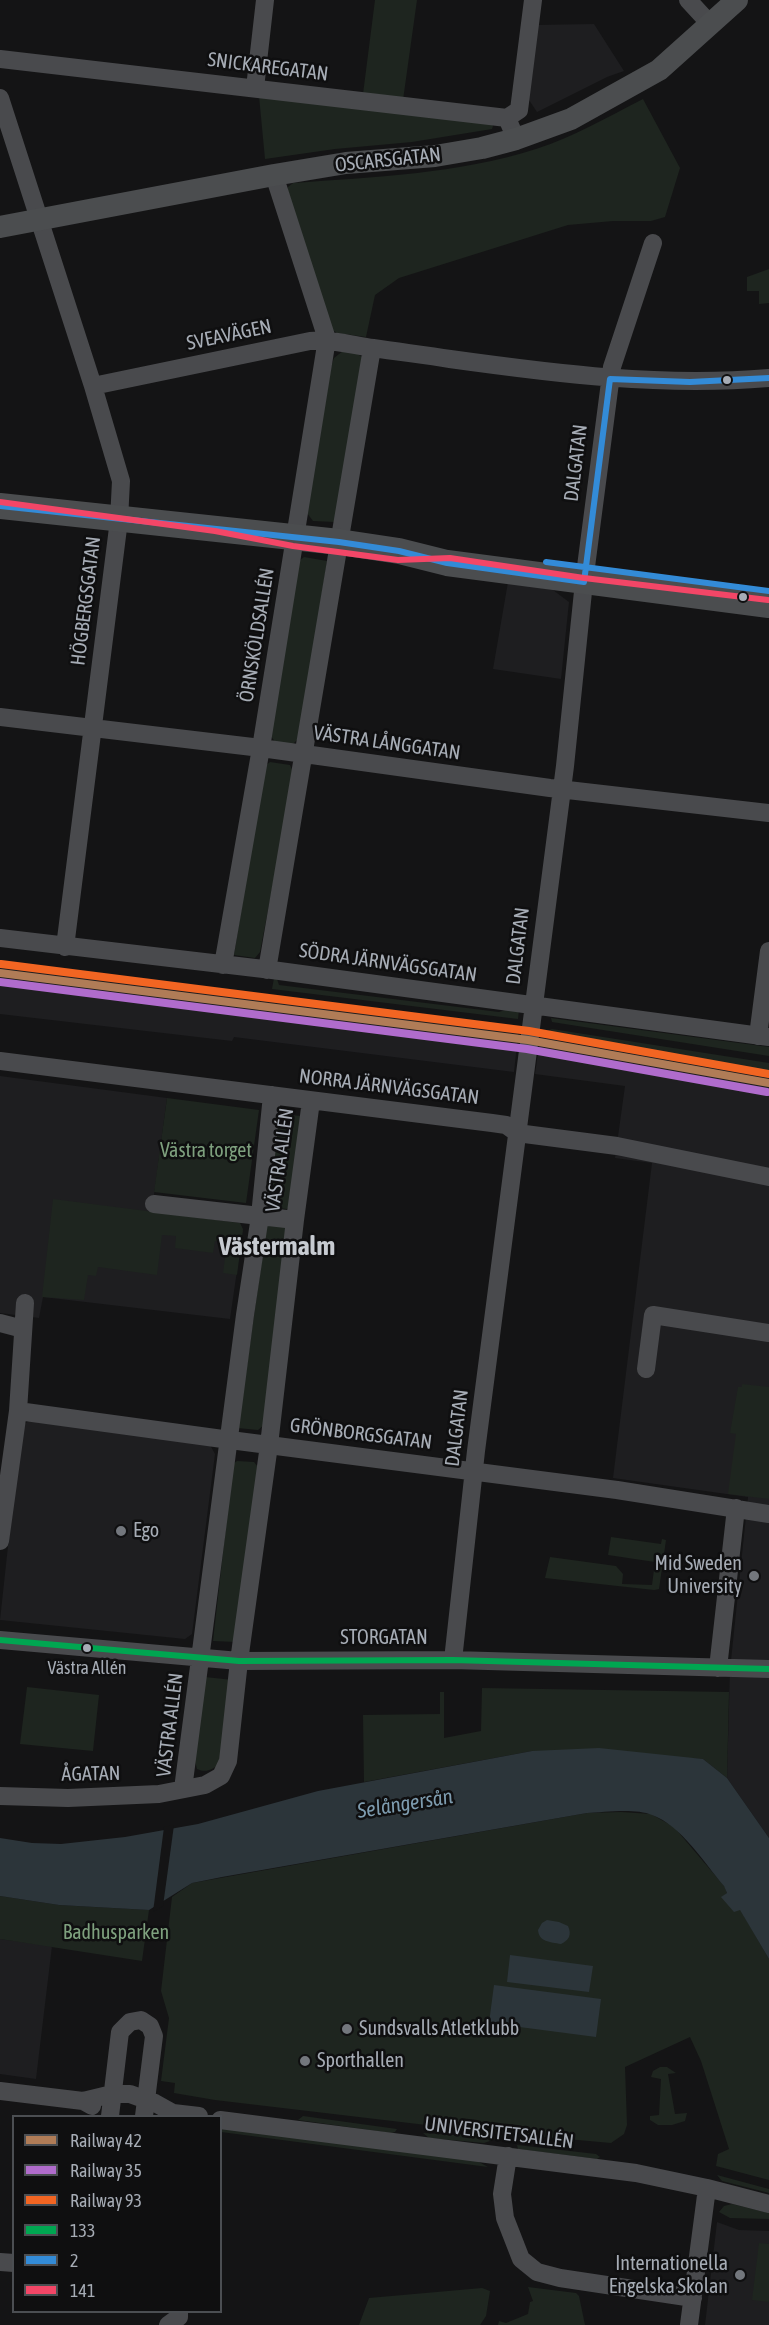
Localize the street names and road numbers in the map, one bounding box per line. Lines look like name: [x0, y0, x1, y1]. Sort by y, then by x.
street label: SNICKAREGATAN: [206, 48, 330, 86]
street label: OSCARSGATAN: [334, 143, 442, 177]
street label: SVEAVÄGEN: [184, 314, 274, 356]
street label: DALGATAN: [559, 423, 593, 503]
street label: HÖGBERGSGATAN: [66, 535, 106, 667]
street label: ÖRNSKÖLDSALLÉN: [235, 566, 279, 704]
street label: VÄSTRA LÅNGGATAN: [312, 721, 462, 765]
street label: DALGATAN: [501, 906, 535, 986]
street label: SÖDRA JÄRNVÄGSGATAN: [298, 939, 478, 987]
street label: NORRA JÄRNVÄGSGATAN: [298, 1064, 480, 1110]
street label: VÄSTRA ALLÉN: [261, 1107, 299, 1213]
street label: DALGATAN: [440, 1388, 474, 1468]
street label: GRÖNBORGSGATAN: [289, 1413, 433, 1455]
street label: STORGATAN: [340, 1626, 428, 1650]
street label: VÄSTRA ALLÉN: [152, 1672, 188, 1778]
street label: ÅGATAN: [61, 1761, 121, 1787]
street label: UNIVERSITETSALLÉN: [423, 2112, 575, 2154]

